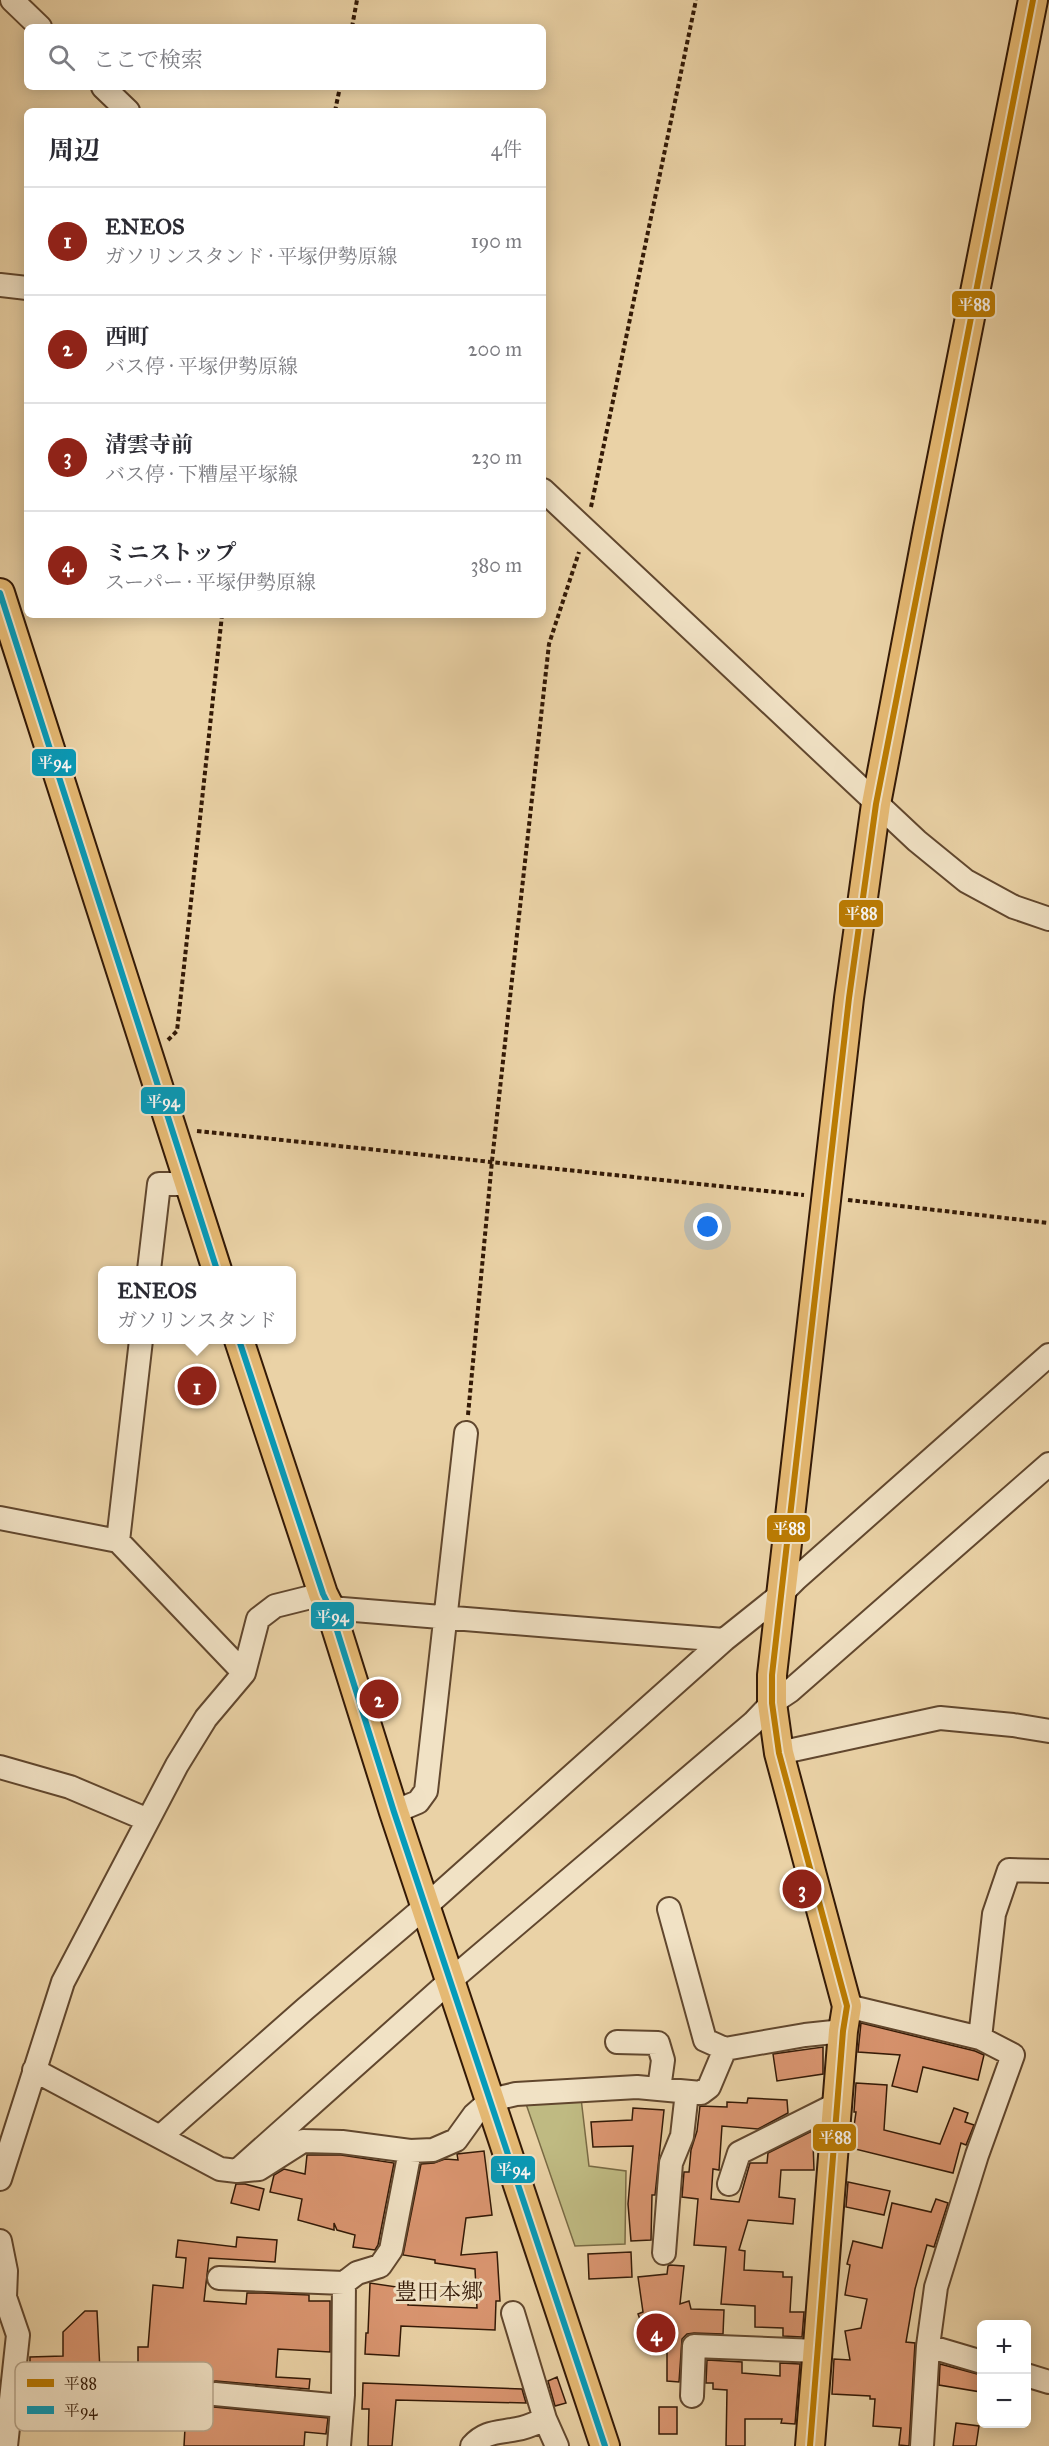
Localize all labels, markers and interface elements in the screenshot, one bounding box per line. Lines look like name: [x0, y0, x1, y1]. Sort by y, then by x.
search box: [24, 24, 546, 90]
icon: search: [45, 41, 78, 74]
text: ここで検索: [93, 46, 203, 73]
text: 周辺: [48, 134, 100, 166]
text: 4件: [491, 137, 522, 161]
text: ENEOS: [105, 213, 185, 240]
text: 1: [64, 229, 71, 253]
text: 190 m: [471, 229, 522, 253]
text: ガソリンスタンド · 平塚伊勢原線: [105, 244, 397, 268]
line badge: 平88: [951, 290, 996, 318]
text: 平88: [957, 295, 991, 314]
text: 西町: [105, 323, 149, 350]
text: 2: [63, 337, 72, 361]
text: 200 m: [468, 337, 522, 361]
text: バス停 · 平塚伊勢原線: [105, 354, 298, 378]
text: 清雲寺前: [105, 431, 193, 458]
text: 3: [64, 445, 72, 469]
text: 230 m: [471, 445, 522, 469]
text: バス停 · 下糟屋平塚線: [105, 462, 298, 486]
text: ミニストップ: [105, 539, 236, 566]
text: 4: [62, 553, 73, 577]
text: 380 m: [471, 553, 522, 577]
text: スーパー · 平塚伊勢原線: [105, 570, 316, 594]
line badge: 平94: [31, 748, 77, 777]
text: 平94: [37, 753, 72, 773]
line badge: 平88: [838, 899, 884, 928]
text: 平88: [844, 904, 878, 923]
line badge: 平94: [140, 1086, 186, 1115]
text: 平94: [146, 1092, 181, 1112]
your location: [693, 1212, 722, 1241]
popup: [98, 1266, 296, 1344]
text: ENEOS: [117, 1277, 197, 1304]
text: ガソリンスタンド: [117, 1308, 277, 1332]
pin: 1: [178, 1364, 216, 1408]
line badge: 平88: [766, 1514, 811, 1543]
text: 平88: [772, 1519, 806, 1538]
line badge: 平94: [310, 1601, 355, 1630]
text: 平94: [315, 1607, 350, 1627]
pin: 2: [360, 1676, 398, 1722]
pin: 3: [782, 1866, 822, 1912]
line badge: 平88: [812, 2123, 857, 2152]
text: 平88: [818, 2128, 852, 2147]
line badge: 平94: [490, 2155, 536, 2184]
text: 平94: [496, 2160, 531, 2180]
district label: 豊田本郷: [395, 2278, 483, 2305]
pin: 4: [636, 2310, 676, 2356]
map controls: [977, 2320, 1031, 2428]
button: +: [977, 2320, 1031, 2374]
legend: [15, 2362, 213, 2431]
text: 平88: [64, 2374, 97, 2393]
button: −: [977, 2374, 1031, 2428]
text: 平94: [64, 2401, 99, 2420]

